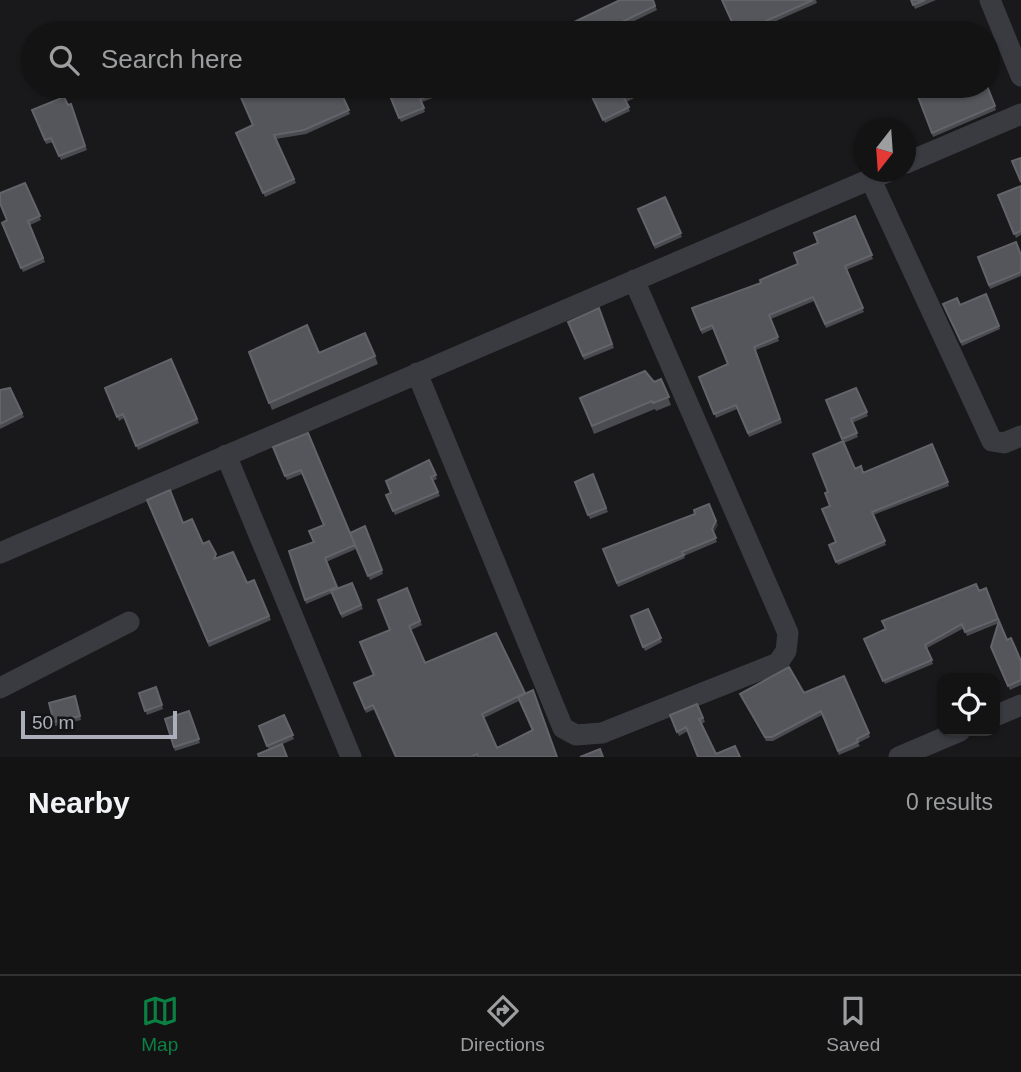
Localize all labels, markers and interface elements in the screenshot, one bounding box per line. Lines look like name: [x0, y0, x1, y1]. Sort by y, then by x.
search box: [21, 21, 1000, 98]
icon: search: [45, 41, 83, 79]
text: Search here: [101, 44, 243, 74]
north arrow: [853, 119, 916, 182]
map controls: [937, 673, 1000, 736]
button: locate: [937, 673, 1000, 736]
scale bar: [21, 708, 177, 740]
text: 50 m: [32, 712, 74, 733]
text: Nearby: [28, 786, 130, 819]
text: 0 results: [906, 789, 993, 815]
tab: Map: [141, 992, 179, 1056]
tab: Directions: [460, 992, 545, 1056]
tab: Saved: [826, 992, 880, 1056]

